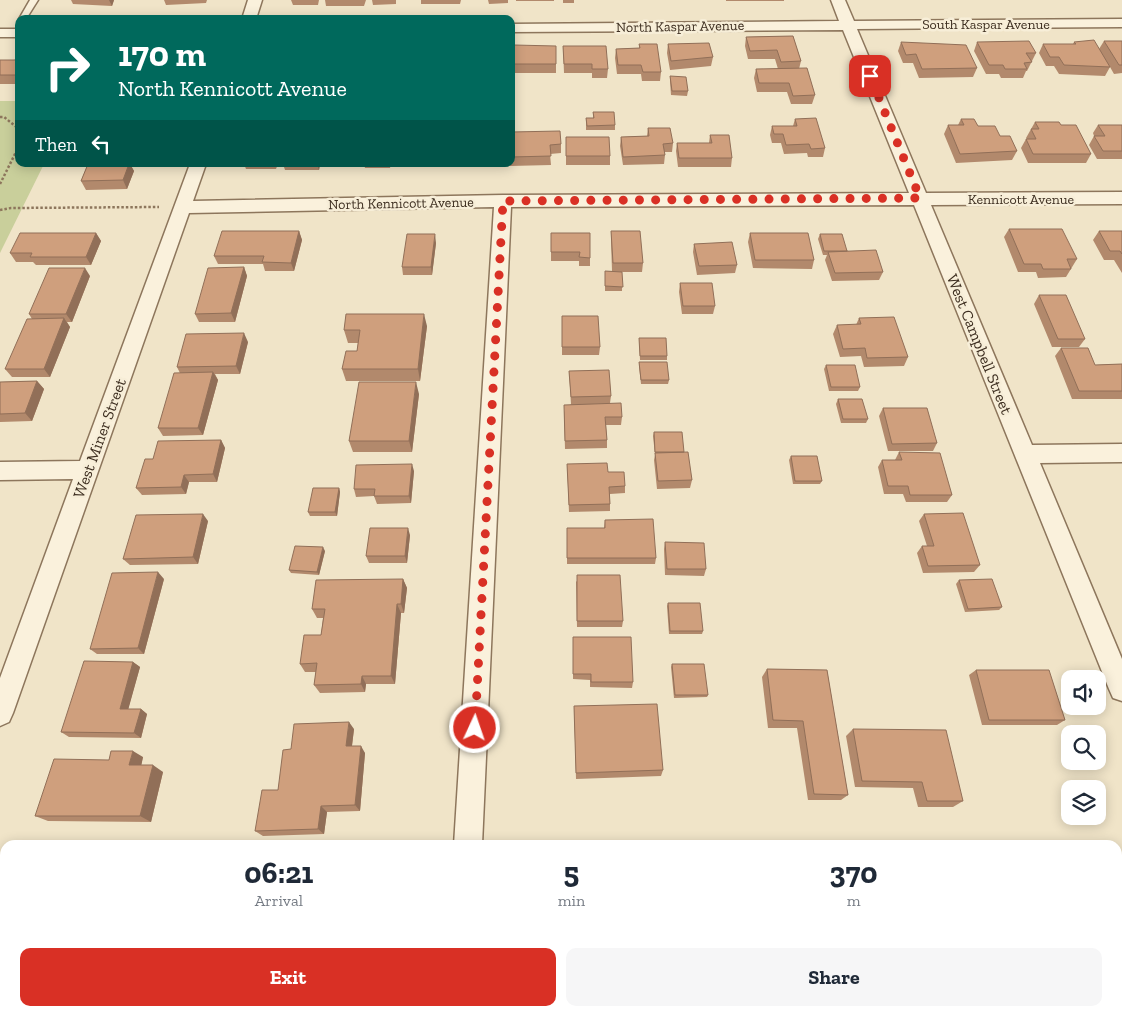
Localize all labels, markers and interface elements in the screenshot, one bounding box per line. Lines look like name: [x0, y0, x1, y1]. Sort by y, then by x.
street label: South Kaspar Avenue: [922, 16, 1050, 33]
street label: North Kaspar Avenue: [616, 17, 745, 36]
text: 170 m: [118, 33, 206, 75]
icon: right: [35, 35, 100, 100]
pin: [849, 55, 891, 97]
icon: arrive: [856, 62, 884, 90]
text: North Kennicott Avenue: [118, 75, 347, 102]
icon: left: [87, 130, 115, 158]
text: Then: [35, 133, 77, 156]
street label: Kennicott Avenue: [968, 191, 1075, 208]
street label: North Kennicott Avenue: [328, 194, 474, 213]
street label: West Campbell Street: [943, 271, 1016, 417]
street label: West Miner Street: [69, 376, 130, 501]
map controls: [1061, 670, 1106, 825]
button: sound: [1061, 670, 1106, 715]
position arrow: [448, 701, 500, 753]
button: search: [1061, 725, 1106, 770]
button: layers: [1061, 780, 1106, 825]
text: 06:21: [244, 855, 313, 891]
text: 5: [564, 855, 579, 891]
text: 370: [830, 855, 878, 891]
text: Arrival: [255, 891, 303, 910]
text: min: [558, 891, 585, 910]
text: m: [847, 891, 861, 910]
button: Exit: [20, 948, 556, 1006]
button: Share: [566, 948, 1102, 1006]

